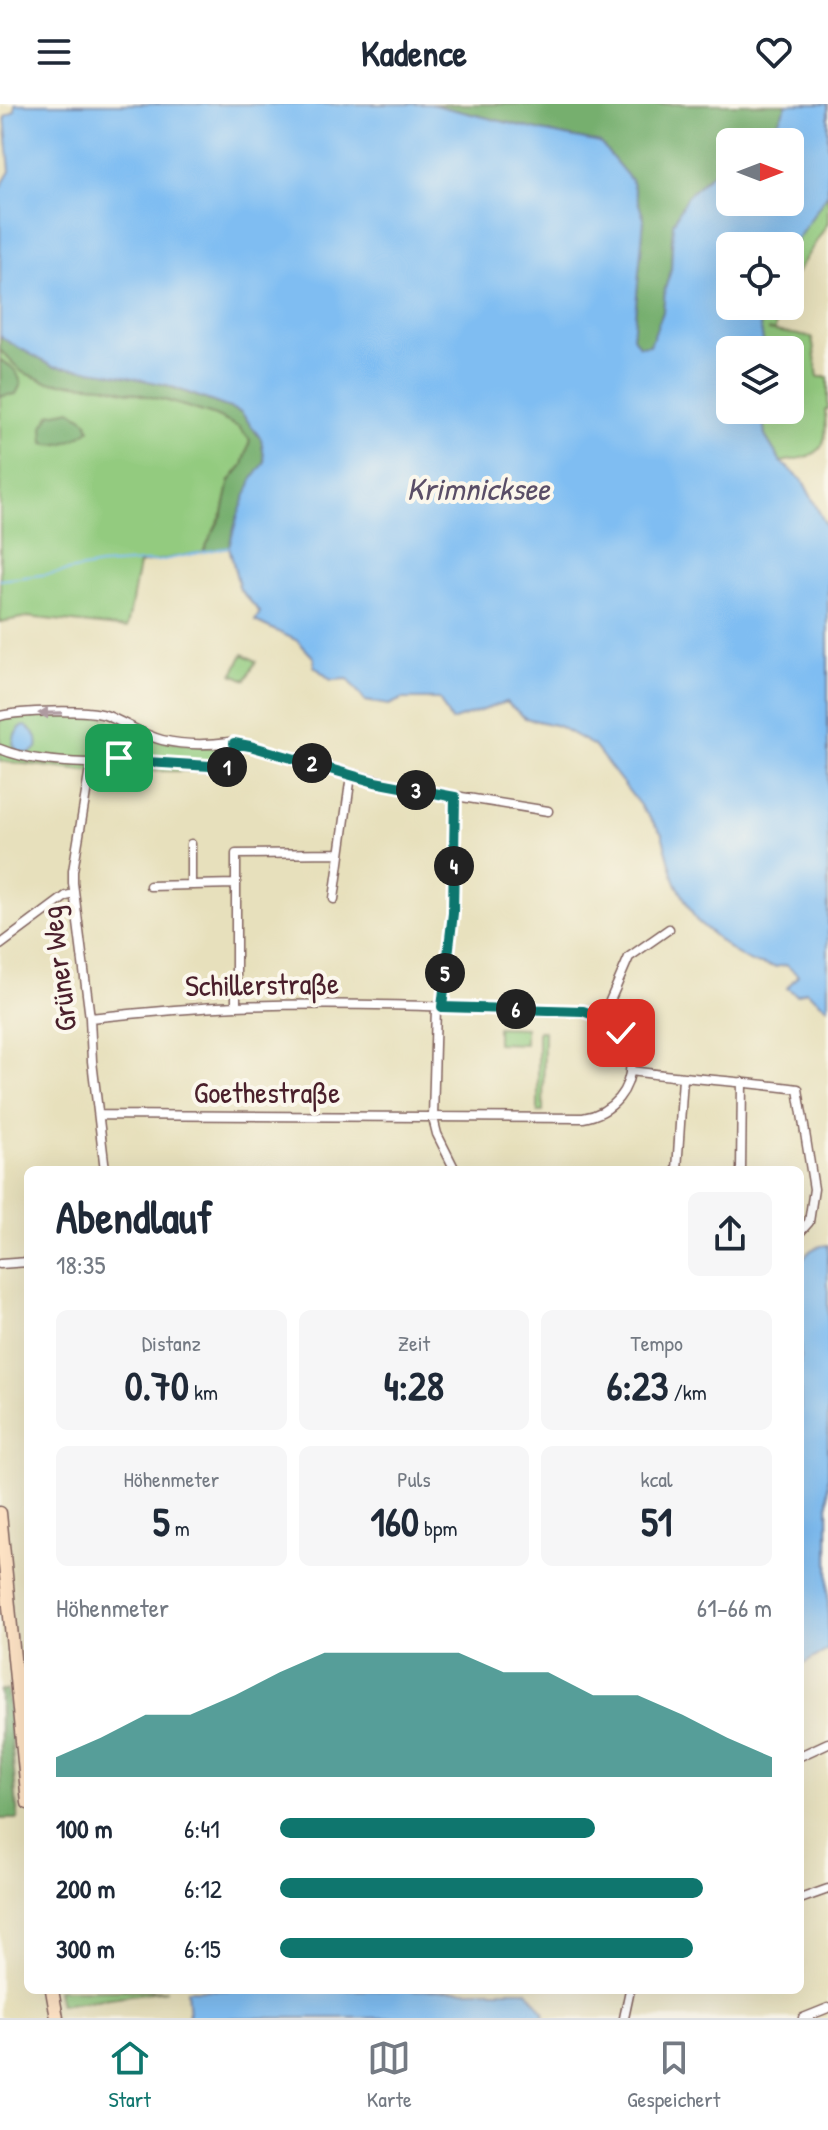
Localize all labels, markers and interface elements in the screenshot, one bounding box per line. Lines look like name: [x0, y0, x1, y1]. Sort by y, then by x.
text: Kadence: [361, 28, 467, 77]
icon: menu: [32, 30, 76, 74]
icon: heart: [752, 30, 796, 74]
north arrow: [716, 128, 804, 216]
map controls: [716, 128, 804, 424]
button: locate: [716, 232, 804, 320]
button: layers: [716, 336, 804, 424]
water label: Krimnicksee: [406, 467, 551, 510]
one-way arrow: [37, 706, 62, 719]
pin: [85, 724, 153, 792]
icon: arrive: [97, 736, 141, 780]
pin: 2: [292, 743, 332, 783]
pin: 1: [207, 747, 247, 787]
text: 2: [307, 748, 317, 778]
text: 1: [223, 752, 231, 782]
pin: 3: [396, 770, 436, 810]
text: 3: [411, 775, 421, 805]
pin: 4: [434, 846, 474, 886]
text: 4: [450, 851, 458, 881]
street label: Grüner Weg: [30, 904, 86, 1034]
pin: 5: [425, 953, 465, 993]
text: 5: [440, 958, 450, 988]
street label: Schillerstraße: [185, 963, 339, 1005]
pin: 6: [496, 989, 536, 1029]
text: 6: [512, 994, 520, 1024]
pin: [587, 999, 655, 1067]
icon: check: [599, 1011, 643, 1055]
street label: Goethestraße: [194, 1072, 340, 1112]
text: Abendlauf: [56, 1187, 213, 1247]
button: share: [688, 1192, 772, 1276]
text: 18:35: [56, 1247, 105, 1282]
text: Distanz: [142, 1328, 201, 1358]
text: Zeit: [398, 1328, 430, 1358]
text: Tempo: [631, 1328, 683, 1358]
text: 0.70: [125, 1358, 189, 1412]
text: 4:28: [384, 1358, 444, 1412]
text: 6:23: [606, 1358, 668, 1412]
text: km: [189, 1377, 218, 1407]
text: /km: [668, 1377, 707, 1407]
text: Höhenmeter: [124, 1464, 219, 1494]
text: Puls: [397, 1464, 431, 1494]
text: kcal: [641, 1464, 673, 1494]
text: 5: [153, 1494, 170, 1548]
text: 160: [371, 1494, 419, 1548]
text: 51: [641, 1494, 672, 1548]
text: m: [170, 1513, 190, 1543]
text: bpm: [419, 1513, 457, 1543]
text: Höhenmeter: [56, 1590, 169, 1625]
text: 61–66 m: [697, 1590, 772, 1625]
text: 100 m: [56, 1811, 112, 1846]
text: 6:41: [184, 1811, 220, 1846]
text: 200 m: [56, 1871, 115, 1906]
text: 6:12: [184, 1871, 222, 1906]
text: 300 m: [56, 1931, 115, 1966]
text: 6:15: [184, 1931, 221, 1966]
tab: Start: [108, 2036, 152, 2114]
tab: Karte: [367, 2036, 412, 2114]
tab: Gespeichert: [627, 2036, 720, 2114]

